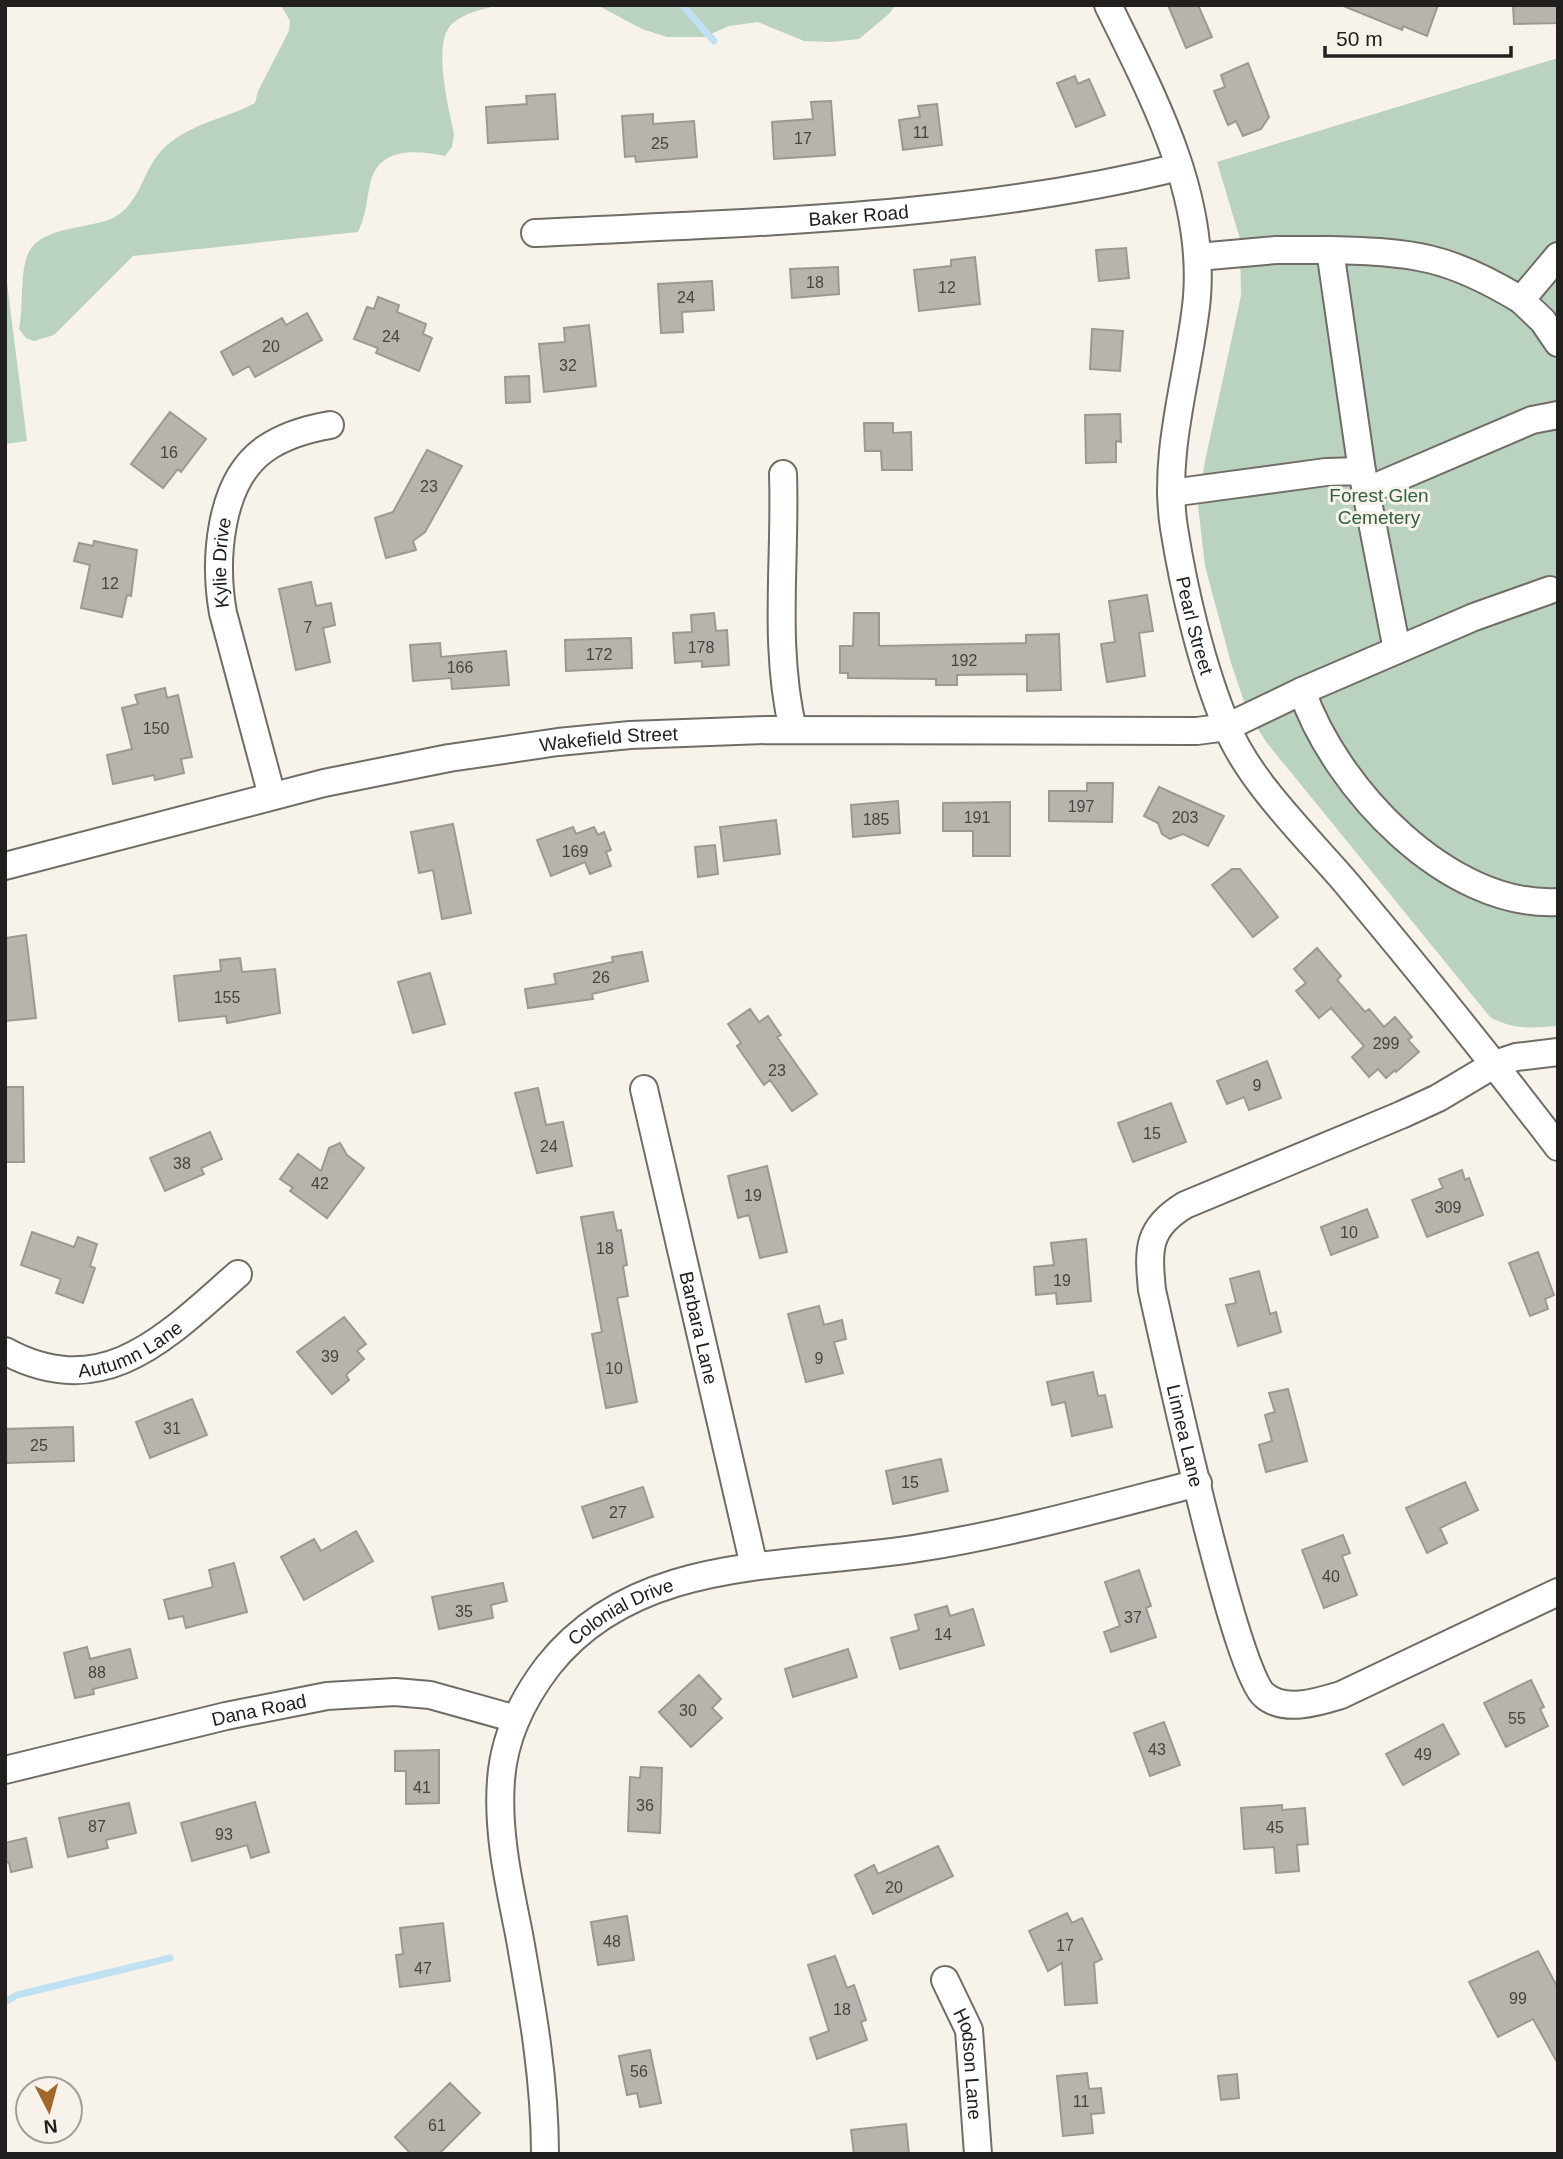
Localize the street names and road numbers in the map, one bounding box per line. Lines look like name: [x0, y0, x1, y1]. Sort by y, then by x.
street label: Baker Road: [808, 201, 910, 230]
street label: Kylie Drive: [209, 516, 235, 610]
street label: Pearl Street: [1173, 574, 1218, 678]
street label: Wakefield Street: [538, 723, 679, 755]
street label: Barbara Lane: [676, 1269, 722, 1386]
street label: Autumn Lane: [77, 1316, 186, 1381]
street label: Linnea Lane: [1163, 1382, 1208, 1489]
street label: Colonial Drive: [563, 1574, 676, 1649]
street label: Dana Road: [209, 1690, 308, 1730]
street label: Hodson Lane: [950, 2005, 986, 2121]

